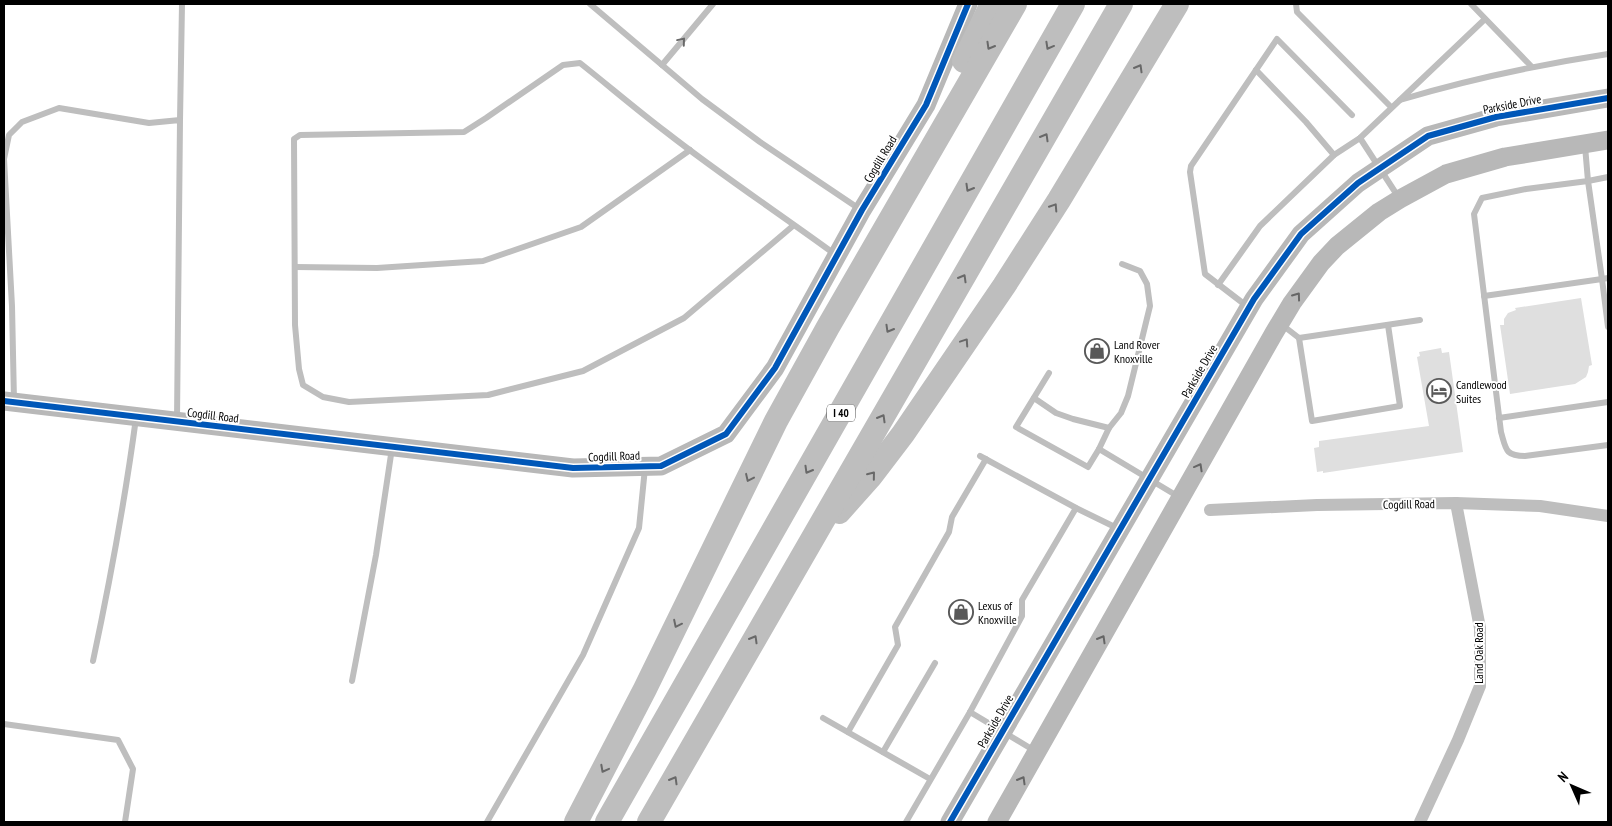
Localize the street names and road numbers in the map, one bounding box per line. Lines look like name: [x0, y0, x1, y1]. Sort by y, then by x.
street label: Parkside Drive: [1482, 91, 1542, 117]
street label: Cogdill Road: [860, 133, 900, 185]
street label: Parkside Drive: [1178, 342, 1220, 400]
street label: Cogdill Road: [186, 404, 240, 426]
road number: I 40: [827, 404, 855, 422]
street label: Cogdill Road: [588, 448, 640, 464]
street label: Cogdill Road: [1383, 496, 1435, 512]
street label: Land Oak Road: [1471, 622, 1486, 684]
street label: Parkside Drive: [974, 692, 1016, 750]

